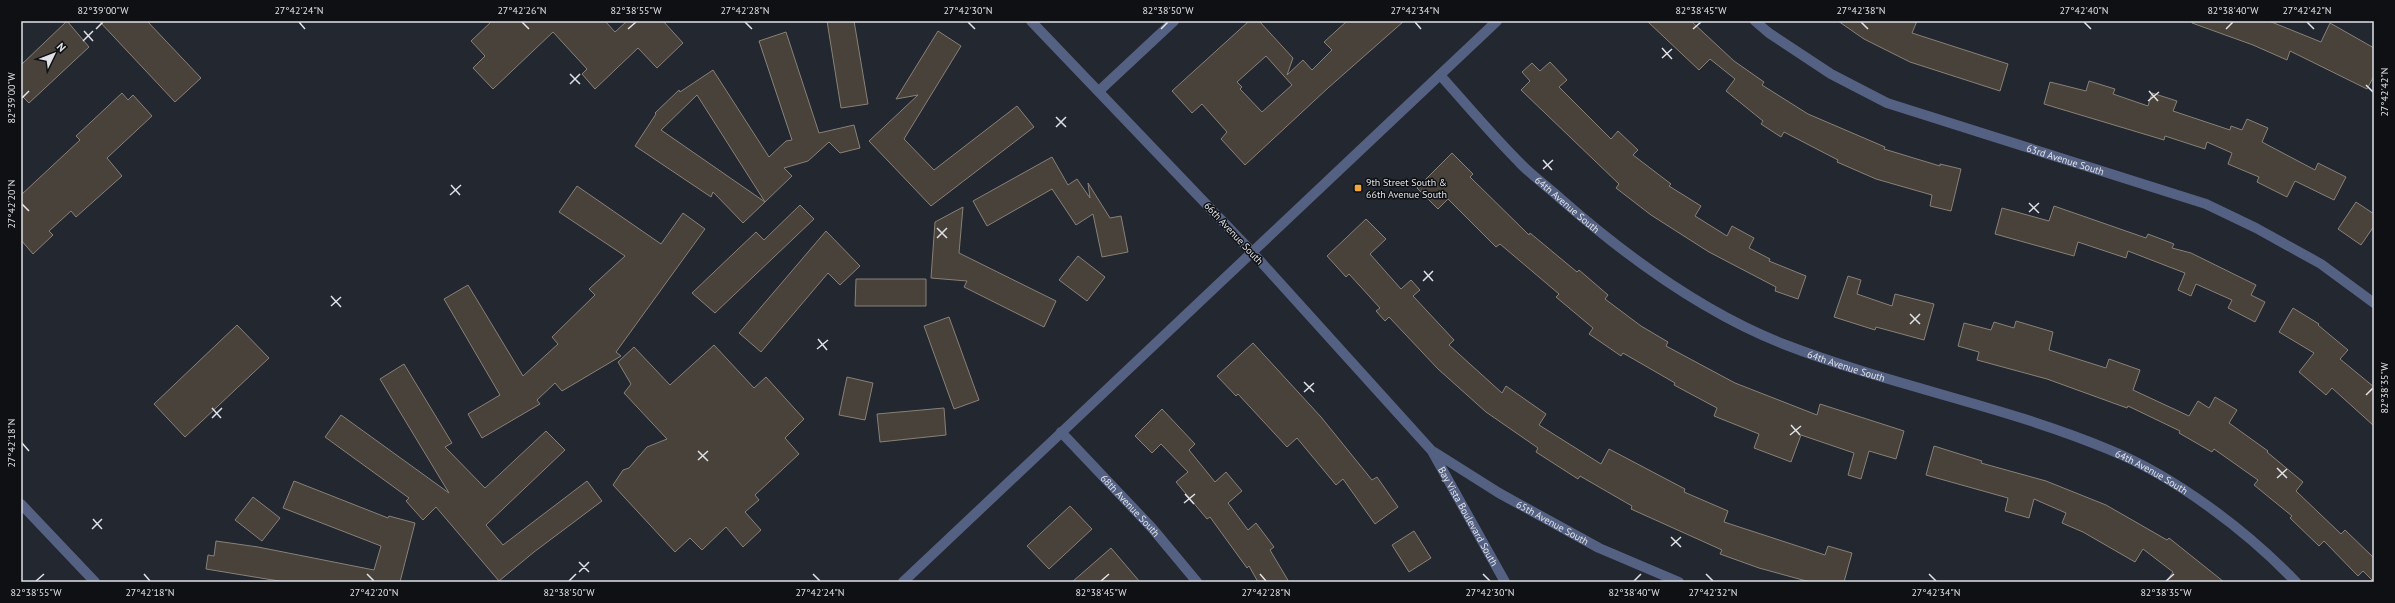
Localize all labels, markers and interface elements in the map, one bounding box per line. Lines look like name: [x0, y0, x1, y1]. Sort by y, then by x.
text: 82°39'00"W: [77, 4, 129, 17]
text: 27°42'24"N: [274, 4, 324, 17]
text: 27°42'26"N: [497, 4, 547, 17]
text: 82°38'55"W: [610, 4, 662, 17]
text: 27°42'28"N: [720, 4, 770, 17]
text: 27°42'30"N: [943, 4, 993, 17]
text: 82°38'50"W: [1142, 4, 1194, 17]
text: 27°42'34"N: [1390, 4, 1440, 17]
text: 82°38'45"W: [1675, 4, 1727, 17]
text: 27°42'38"N: [1836, 4, 1886, 17]
text: 27°42'40"N: [2059, 4, 2109, 17]
text: 82°38'40"W: [2207, 4, 2259, 17]
text: 27°42'42"N: [2282, 4, 2332, 17]
north arrow: [34, 34, 74, 74]
text: N: [54, 40, 69, 55]
text: 27°42'42"N: [2378, 67, 2391, 117]
text: 82°39'00"W: [5, 72, 18, 124]
street label: 63rd Avenue South: [2025, 142, 2106, 178]
street label: 64th Avenue South: [1532, 174, 1602, 236]
place label: 9th Street South & 66th Avenue South: [1366, 176, 1447, 201]
text: 27°42'20"N: [5, 179, 18, 229]
marker: 9th Street South & 66th Avenue South: [1353, 183, 1363, 193]
street label: 66th Avenue South: [1201, 199, 1266, 267]
street label: 64th Avenue South: [1806, 348, 1887, 385]
text: 82°38'35"W: [2378, 362, 2391, 414]
text: 27°42'18"N: [5, 418, 18, 468]
street label: 64th Avenue South: [2113, 447, 2190, 497]
street label: Bay Vista Boulevard South: [1435, 464, 1501, 568]
street label: 68th Avenue South: [1098, 472, 1163, 540]
street label: 65th Avenue South: [1514, 498, 1591, 548]
text: 82°38'55"W: [10, 586, 62, 599]
text: 27°42'18"N: [125, 586, 175, 599]
text: 27°42'20"N: [349, 586, 399, 599]
text: 82°38'50"W: [543, 586, 595, 599]
text: 27°42'24"N: [795, 586, 845, 599]
text: 82°38'45"W: [1075, 586, 1127, 599]
text: 27°42'28"N: [1241, 586, 1291, 599]
text: 27°42'30"N: [1465, 586, 1515, 599]
text: 82°38'40"W: [1608, 586, 1660, 599]
text: 27°42'32"N: [1688, 586, 1738, 599]
text: 27°42'34"N: [1911, 586, 1961, 599]
text: 82°38'35"W: [2140, 586, 2192, 599]

